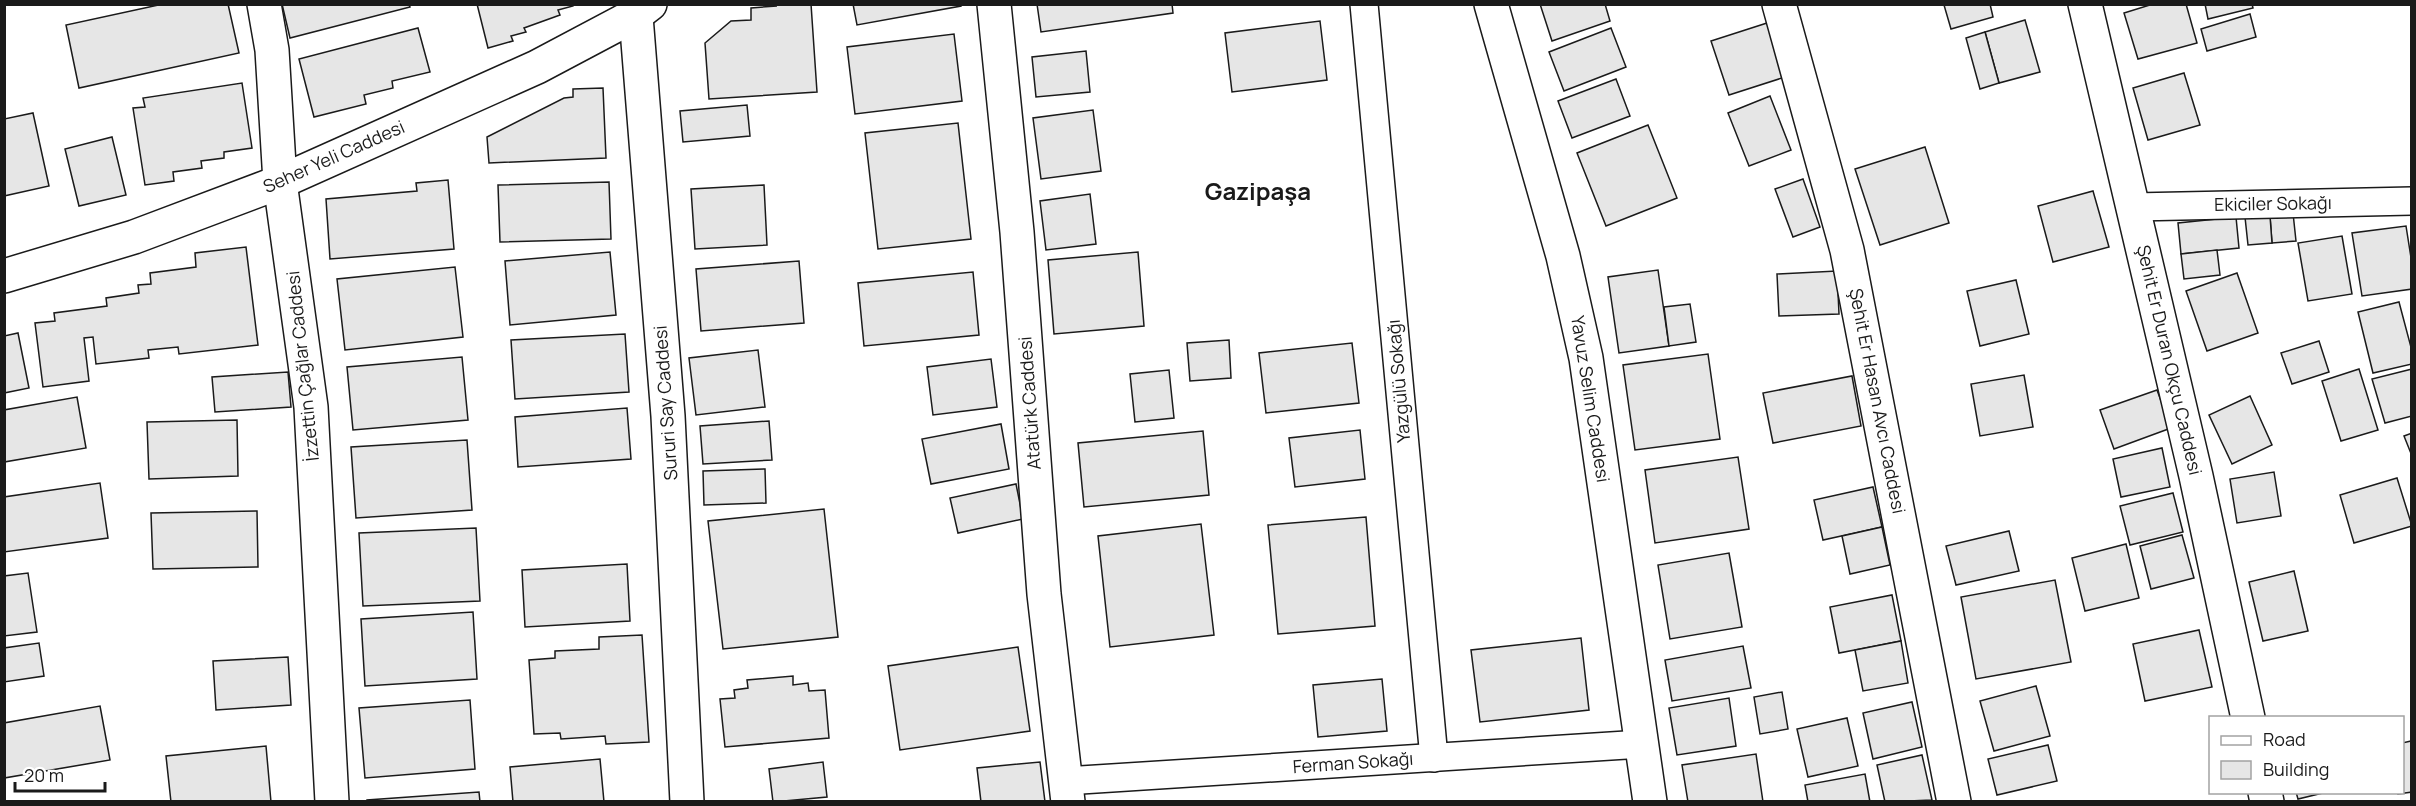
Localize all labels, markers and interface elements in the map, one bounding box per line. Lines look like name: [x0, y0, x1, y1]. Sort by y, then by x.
street label: Seher Yeli Caddesi: [259, 114, 408, 198]
district label: Gazipaşa: [1205, 174, 1311, 207]
street label: Ekiciler Sokağı: [2214, 190, 2332, 216]
street label: Şehit Er Duran Okçu Caddesi: [2132, 242, 2208, 477]
street label: İzzettin Çağlar Caddesi: [280, 270, 324, 462]
street label: Şehit Er Hasan Avcı Caddesi: [1844, 286, 1912, 516]
street label: Yavuz Selim Caddesi: [1566, 314, 1616, 484]
street label: Yazgülü Sokağı: [1381, 319, 1415, 444]
street label: Sururi Say Caddesi: [648, 325, 682, 481]
street label: Atatürk Caddesi: [1012, 336, 1046, 471]
legend: [2209, 716, 2404, 794]
text: Road: [2263, 727, 2306, 751]
street label: Ferman Sokağı: [1292, 746, 1414, 778]
scale bar: [15, 755, 105, 793]
text: Building: [2263, 757, 2329, 781]
text: 20 m: [24, 763, 64, 787]

